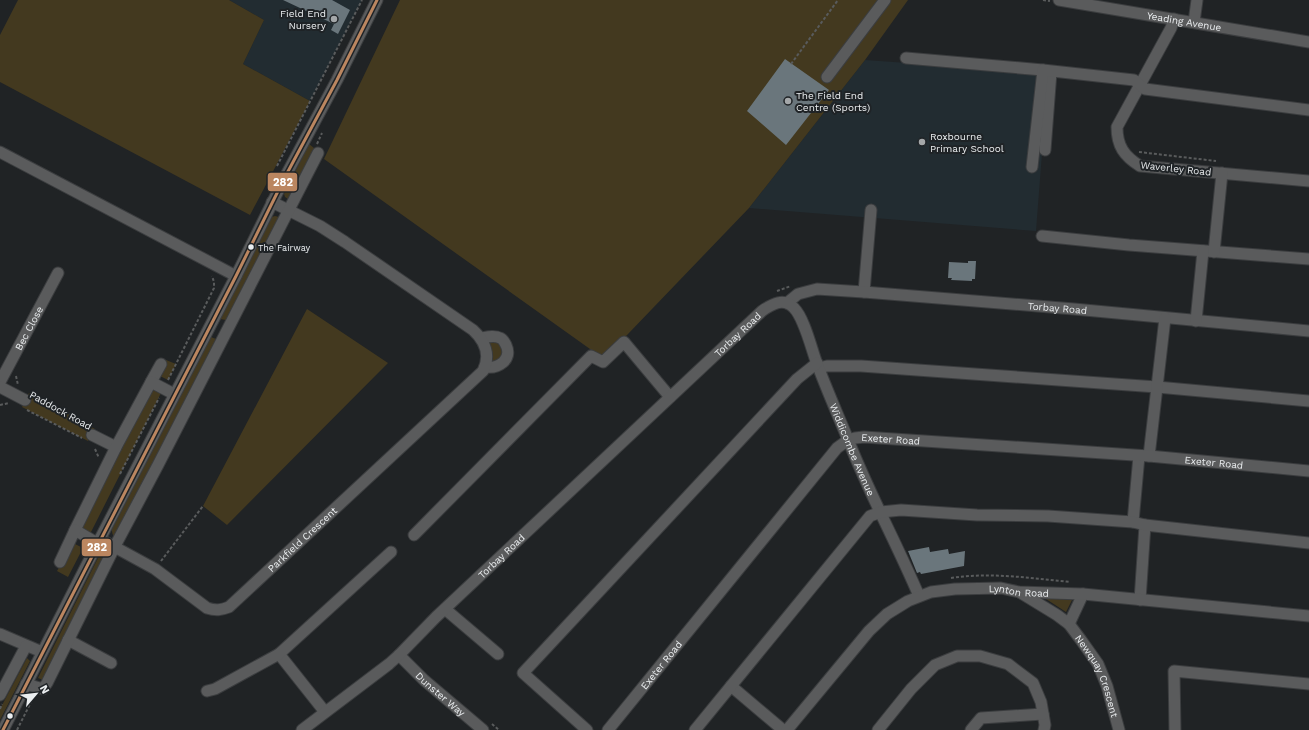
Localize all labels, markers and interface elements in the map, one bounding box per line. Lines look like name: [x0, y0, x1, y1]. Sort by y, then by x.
place label: Field End Nursery: [280, 8, 327, 31]
street label: Yeading Avenue: [1146, 10, 1222, 33]
marker: Field End Nursery: [329, 14, 339, 24]
place label: The Field End Centre (Sports): [796, 90, 870, 113]
marker: The Field End Centre (Sports): [783, 96, 793, 106]
place label: Roxbourne Primary School: [930, 131, 1004, 154]
marker: Roxbourne Primary School: [917, 137, 927, 147]
street label: Waverley Road: [1140, 159, 1212, 178]
line badge: 282: [267, 172, 298, 192]
text: 282: [273, 176, 293, 189]
marker: The Fairway: [246, 242, 256, 252]
place label: The Fairway: [258, 243, 311, 253]
street label: Torbay Road: [1027, 300, 1088, 316]
street label: Bec Close: [13, 304, 45, 352]
street label: Torbay Road: [712, 310, 763, 359]
street label: Paddock Road: [28, 389, 94, 432]
street label: Widdicombe Avenue: [828, 402, 877, 498]
street label: Exeter Road: [861, 432, 920, 447]
street label: Exeter Road: [1184, 454, 1244, 471]
street label: Parkfield Crescent: [266, 504, 340, 574]
street label: Torbay Road: [476, 532, 527, 581]
line badge: 282: [81, 538, 112, 557]
text: 282: [87, 541, 107, 554]
street label: Lynton Road: [989, 583, 1049, 599]
street label: Newquay Crescent: [1073, 632, 1120, 719]
street label: Exeter Road: [639, 639, 684, 691]
street label: Dunster Way: [413, 670, 468, 719]
north arrow: [16, 674, 56, 714]
text: N: [37, 683, 52, 696]
unlabelled marker: [5, 711, 15, 721]

